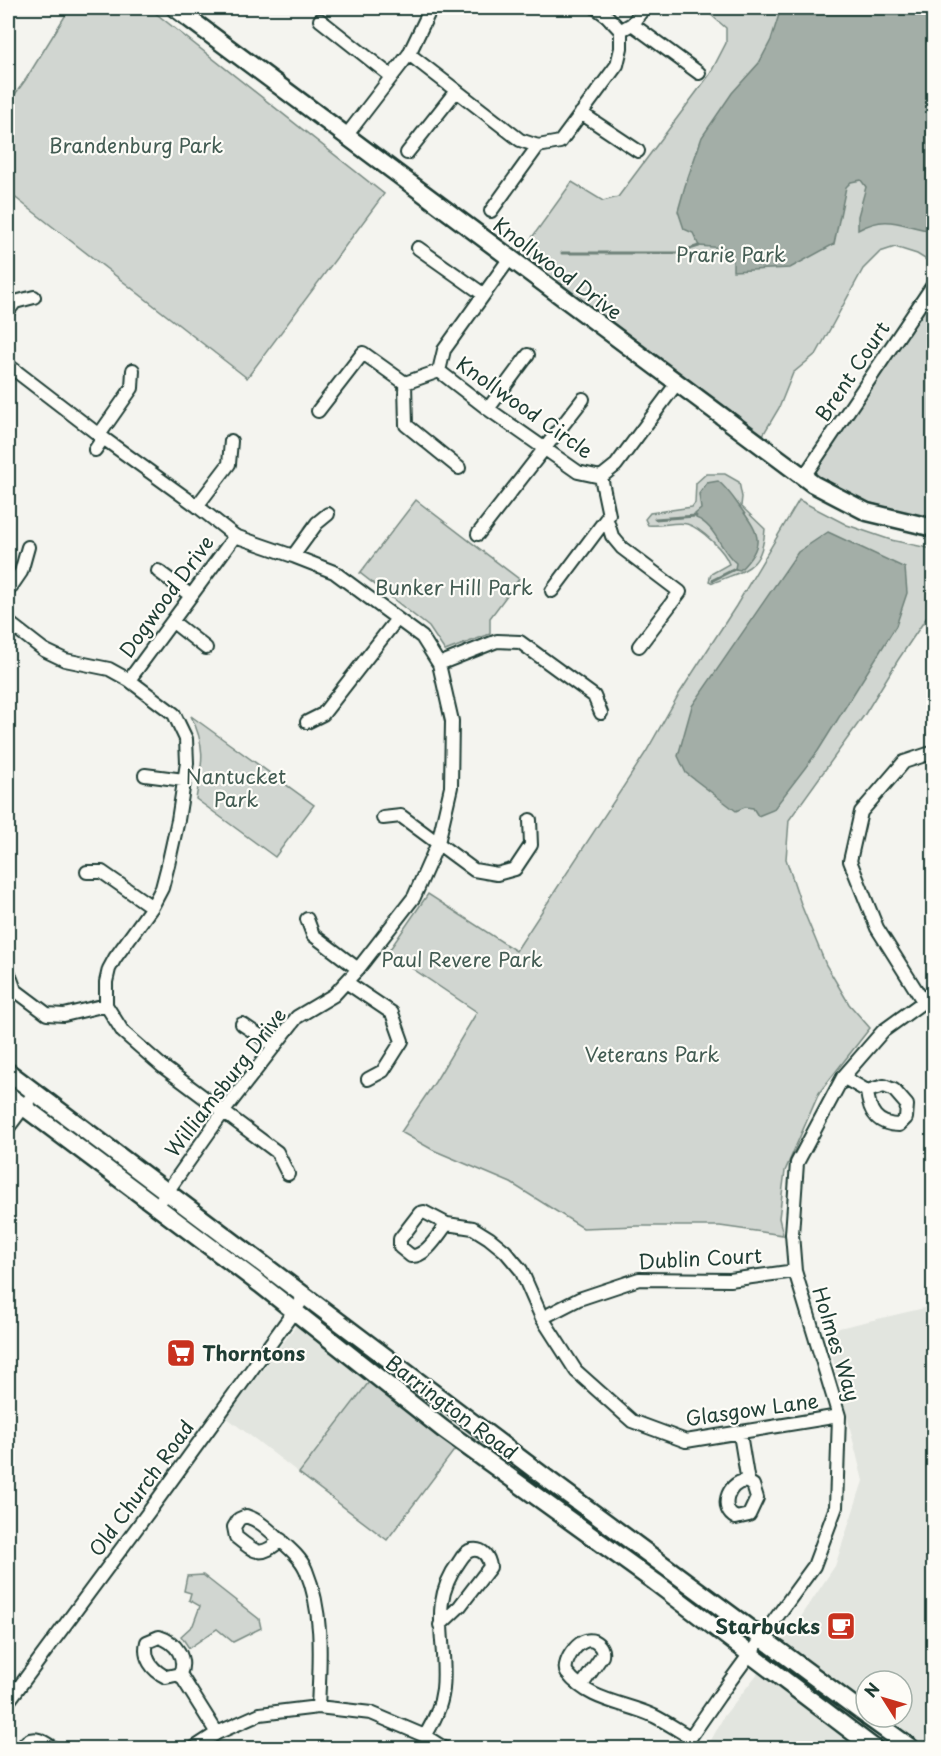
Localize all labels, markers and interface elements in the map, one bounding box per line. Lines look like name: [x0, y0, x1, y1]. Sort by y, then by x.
park label: Brandenburg Park: [49, 130, 223, 160]
street label: Knollwood Drive: [487, 210, 629, 326]
park label: Prarie Park: [676, 239, 786, 269]
street label: Brent Court: [807, 315, 897, 427]
street label: Knollwood Circle: [450, 349, 600, 465]
street label: Dogwood Drive: [111, 529, 221, 663]
park label: Bunker Hill Park: [375, 572, 533, 602]
park label: Nantucket Park: [186, 761, 286, 814]
park label: Paul Revere Park: [381, 944, 543, 974]
street label: Williamsburg Drive: [157, 1001, 293, 1163]
park label: Veterans Park: [585, 1039, 719, 1069]
street label: Dublin Court: [637, 1240, 763, 1276]
street label: Holmes Way: [805, 1283, 869, 1405]
supermarket icon: Thorntons: [165, 1337, 197, 1369]
place label: Thorntons: [202, 1338, 306, 1368]
street label: Barrington Road: [380, 1347, 524, 1467]
street label: Glasgow Lane: [684, 1385, 820, 1433]
street label: Old Church Road: [81, 1414, 201, 1562]
cafe icon: Starbucks: [825, 1610, 857, 1642]
place label: Starbucks: [715, 1611, 820, 1641]
north arrow: [854, 1669, 914, 1729]
text: N: [858, 1677, 885, 1702]

